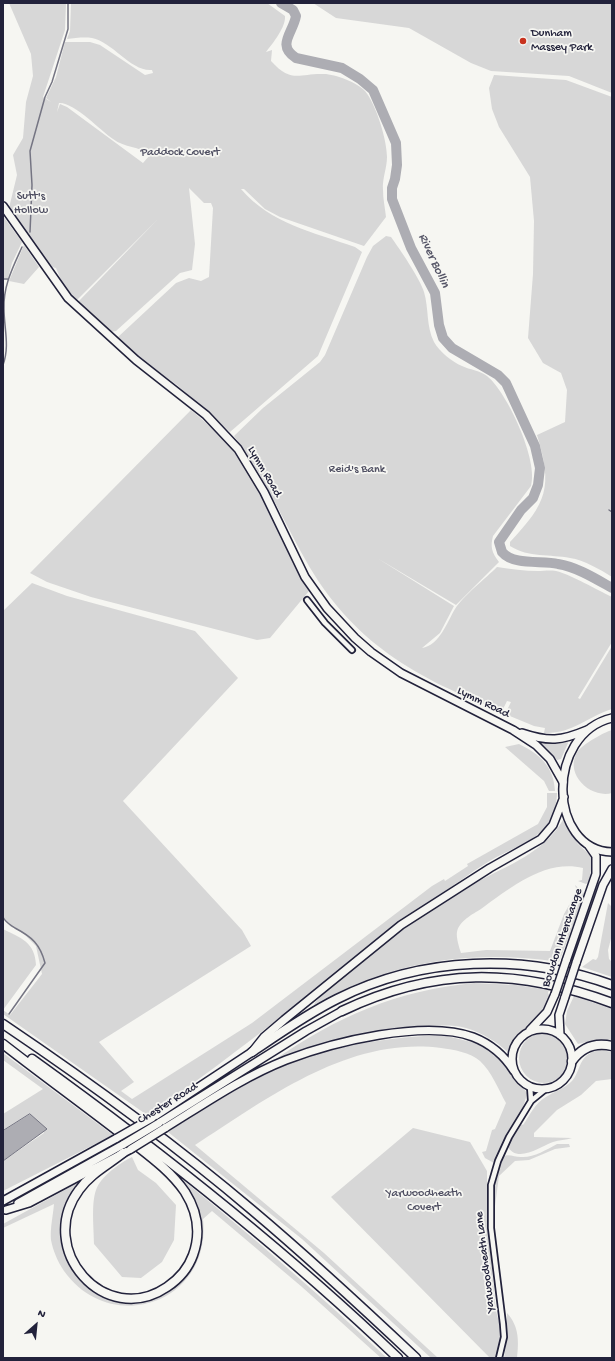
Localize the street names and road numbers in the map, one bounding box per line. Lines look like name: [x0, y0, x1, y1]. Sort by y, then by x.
street label: Lymm Road: [244, 444, 284, 500]
street label: Lymm Road: [455, 684, 511, 722]
street label: Bowdon Interchange: [539, 887, 587, 989]
street label: Chester Road: [135, 1080, 201, 1128]
street label: Yarwoodheath Lane: [473, 1211, 499, 1313]

